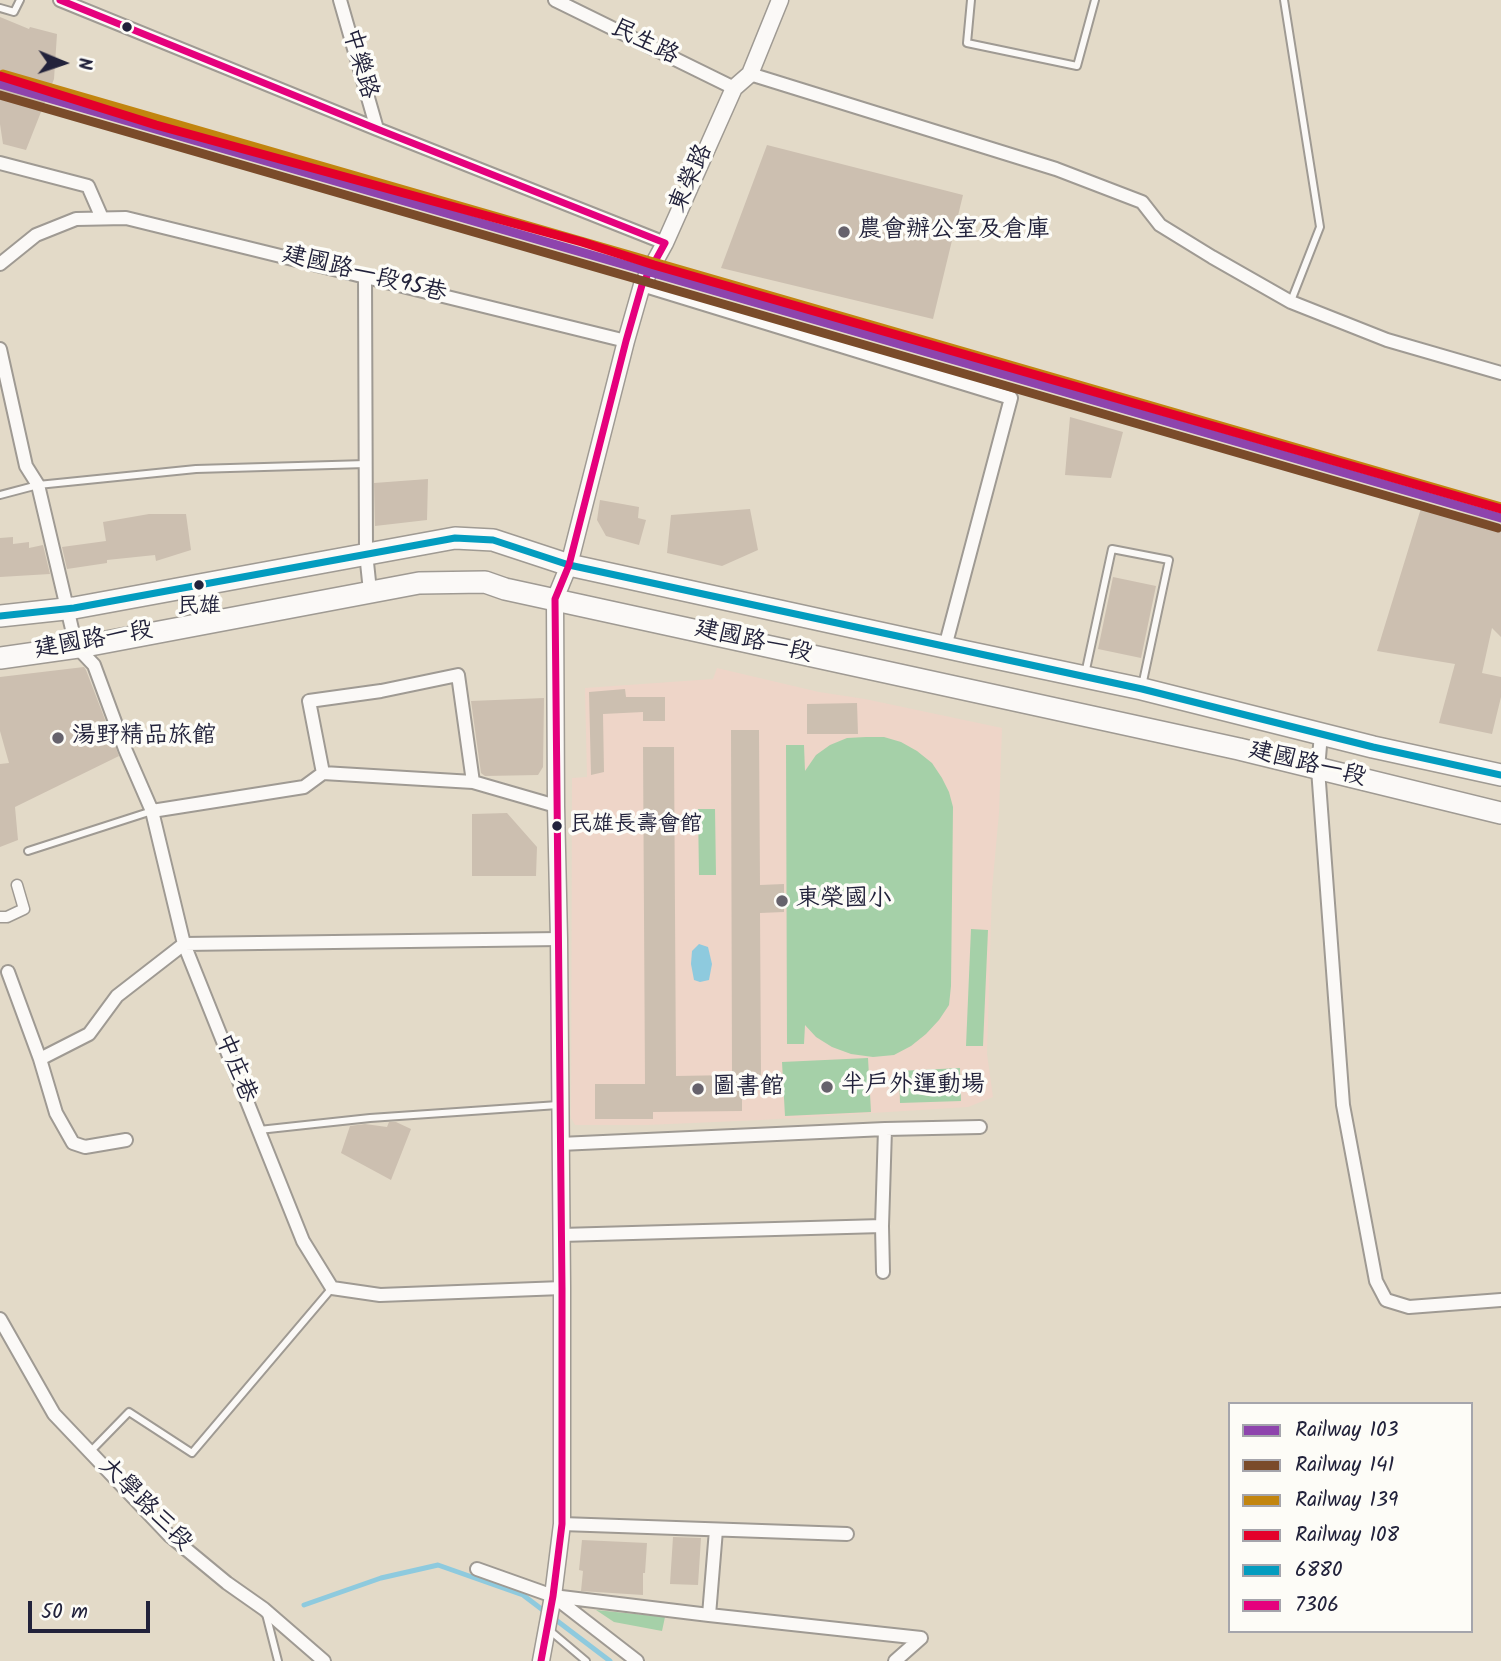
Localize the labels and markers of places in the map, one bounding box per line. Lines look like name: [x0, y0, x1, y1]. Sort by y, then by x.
unlabelled marker: [120, 20, 134, 34]
place label: 農會辦公室及倉庫: [858, 218, 1050, 246]
marker: 農會辦公室及倉庫: [836, 224, 852, 240]
marker: 民雄: [192, 578, 206, 592]
place label: 民雄: [177, 595, 221, 621]
place label: 湯野精品旅館: [72, 724, 216, 752]
marker: 湯野精品旅館: [50, 730, 66, 746]
place label: 民雄長壽會館: [570, 813, 702, 839]
marker: 民雄長壽會館: [550, 819, 564, 833]
place label: 東榮國小: [796, 887, 892, 915]
marker: 東榮國小: [774, 893, 790, 909]
place label: 半戶外運動場: [841, 1073, 985, 1101]
place label: 圖書館: [712, 1075, 784, 1103]
marker: 半戶外運動場: [819, 1079, 835, 1095]
marker: 圖書館: [690, 1081, 706, 1097]

